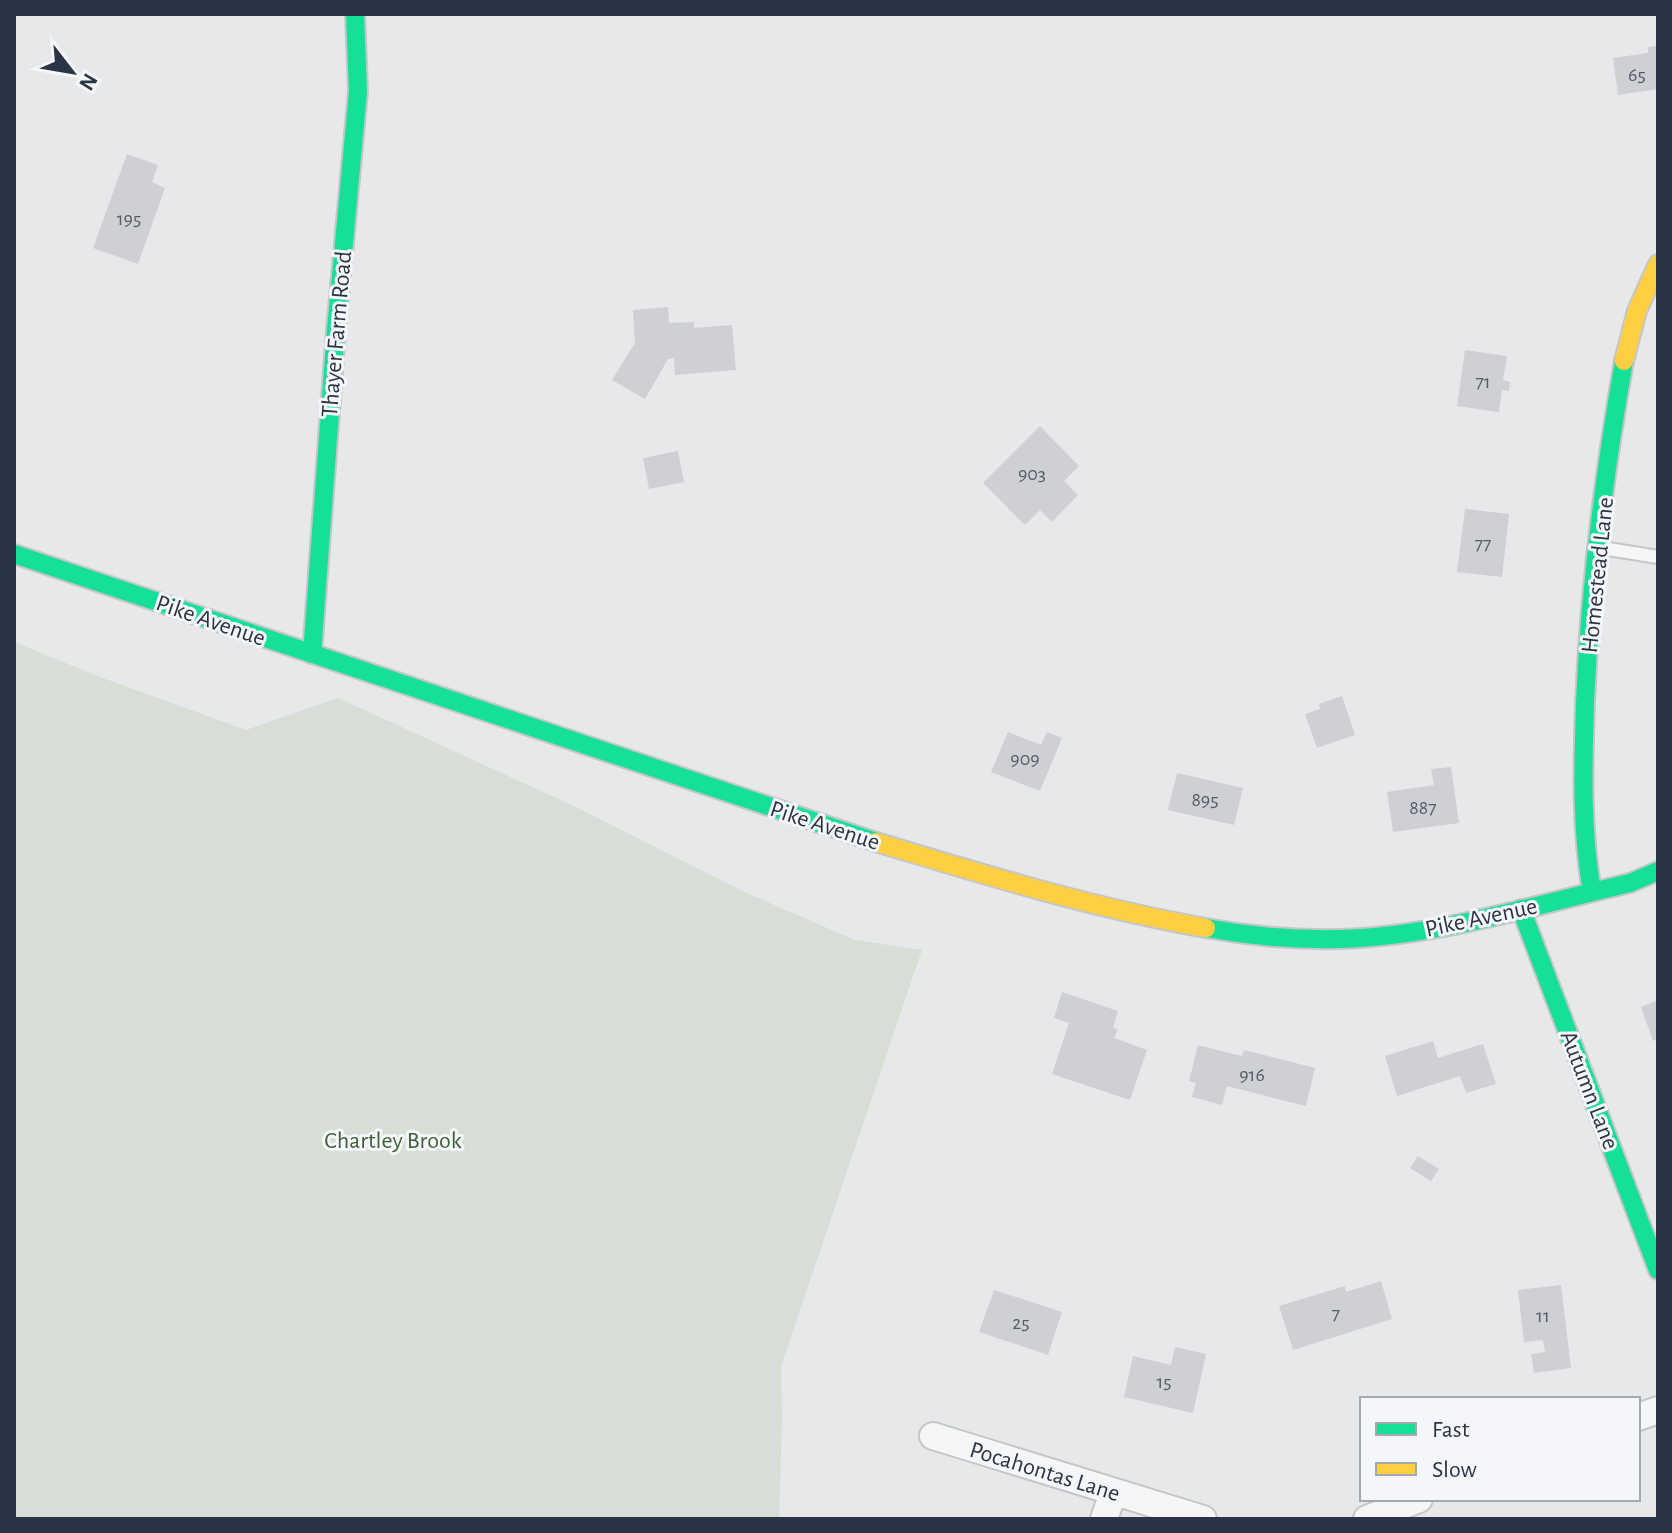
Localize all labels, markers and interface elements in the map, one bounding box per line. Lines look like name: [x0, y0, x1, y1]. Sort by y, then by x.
north arrow: [32, 32, 112, 112]
house number: 65: [1628, 65, 1646, 85]
text: N: [75, 70, 102, 94]
house number: 195: [117, 209, 141, 229]
street label: Thayer Farm Road: [318, 250, 356, 418]
house number: 71: [1475, 372, 1491, 392]
house number: 903: [1018, 464, 1046, 484]
street label: Homestead Lane: [1578, 496, 1618, 654]
house number: 77: [1475, 534, 1491, 554]
street label: Pike Avenue: [153, 591, 268, 651]
house number: 909: [1010, 749, 1040, 769]
house number: 895: [1191, 790, 1219, 810]
street label: Pike Avenue: [767, 797, 883, 855]
house number: 887: [1409, 798, 1437, 818]
street label: Pike Avenue: [1423, 894, 1539, 942]
street label: Autumn Lane: [1555, 1028, 1623, 1153]
house number: 916: [1239, 1065, 1265, 1085]
park label: Chartley Brook: [324, 1129, 462, 1153]
house number: 7: [1332, 1304, 1340, 1324]
house number: 11: [1536, 1306, 1550, 1326]
house number: 25: [1012, 1313, 1030, 1333]
house number: 15: [1156, 1372, 1172, 1392]
legend: [1360, 1397, 1640, 1501]
text: Fast: [1432, 1418, 1470, 1442]
street label: Pocahontas Lane: [967, 1438, 1123, 1506]
text: Slow: [1432, 1458, 1477, 1482]

